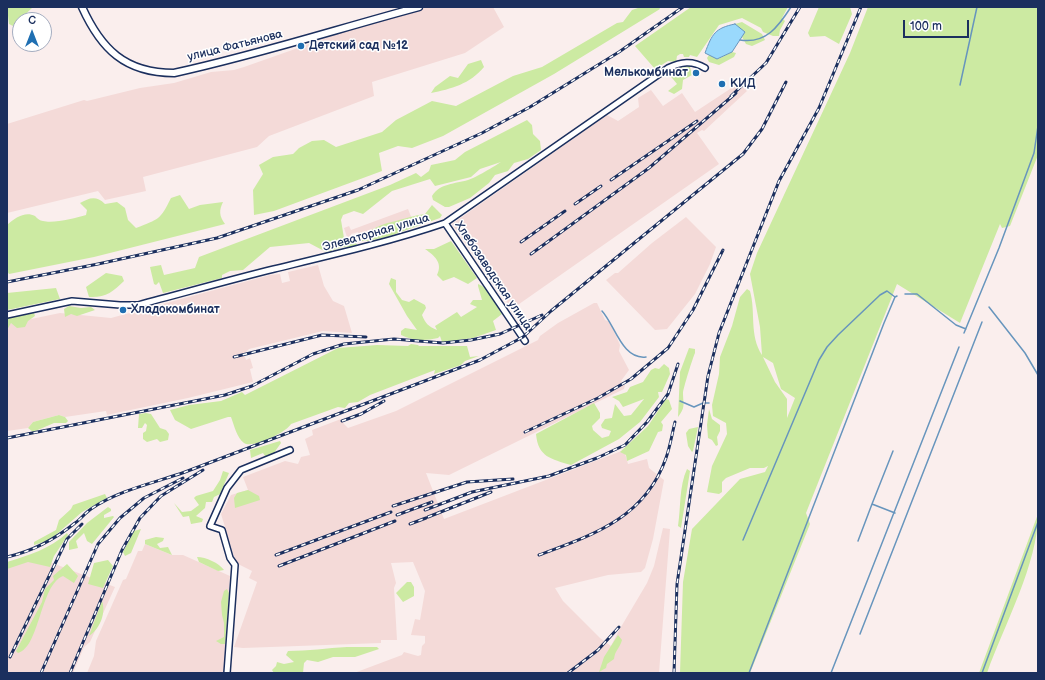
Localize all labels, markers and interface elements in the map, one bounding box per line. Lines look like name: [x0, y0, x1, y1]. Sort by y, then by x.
north arrow: [12, 12, 52, 52]
scale bar: [905, 12, 971, 38]
text: С: [28, 14, 36, 27]
text: 100 m: [910, 19, 942, 34]
street label: улица Фатьянова: [186, 27, 284, 65]
place label: Детский сад №12: [309, 39, 408, 53]
marker: Детский сад №12: [296, 41, 306, 51]
place label: Мелькомбинат: [604, 66, 688, 80]
marker: Мелькомбинат: [691, 68, 701, 78]
place label: КИД: [730, 77, 755, 91]
marker: КИД: [717, 79, 727, 89]
street label: Элеваторная улица: [321, 211, 431, 255]
street label: Хлебозаводская улица: [451, 219, 535, 333]
place label: Хладокомбинат: [131, 303, 220, 317]
marker: Хладокомбинат: [118, 305, 128, 315]

